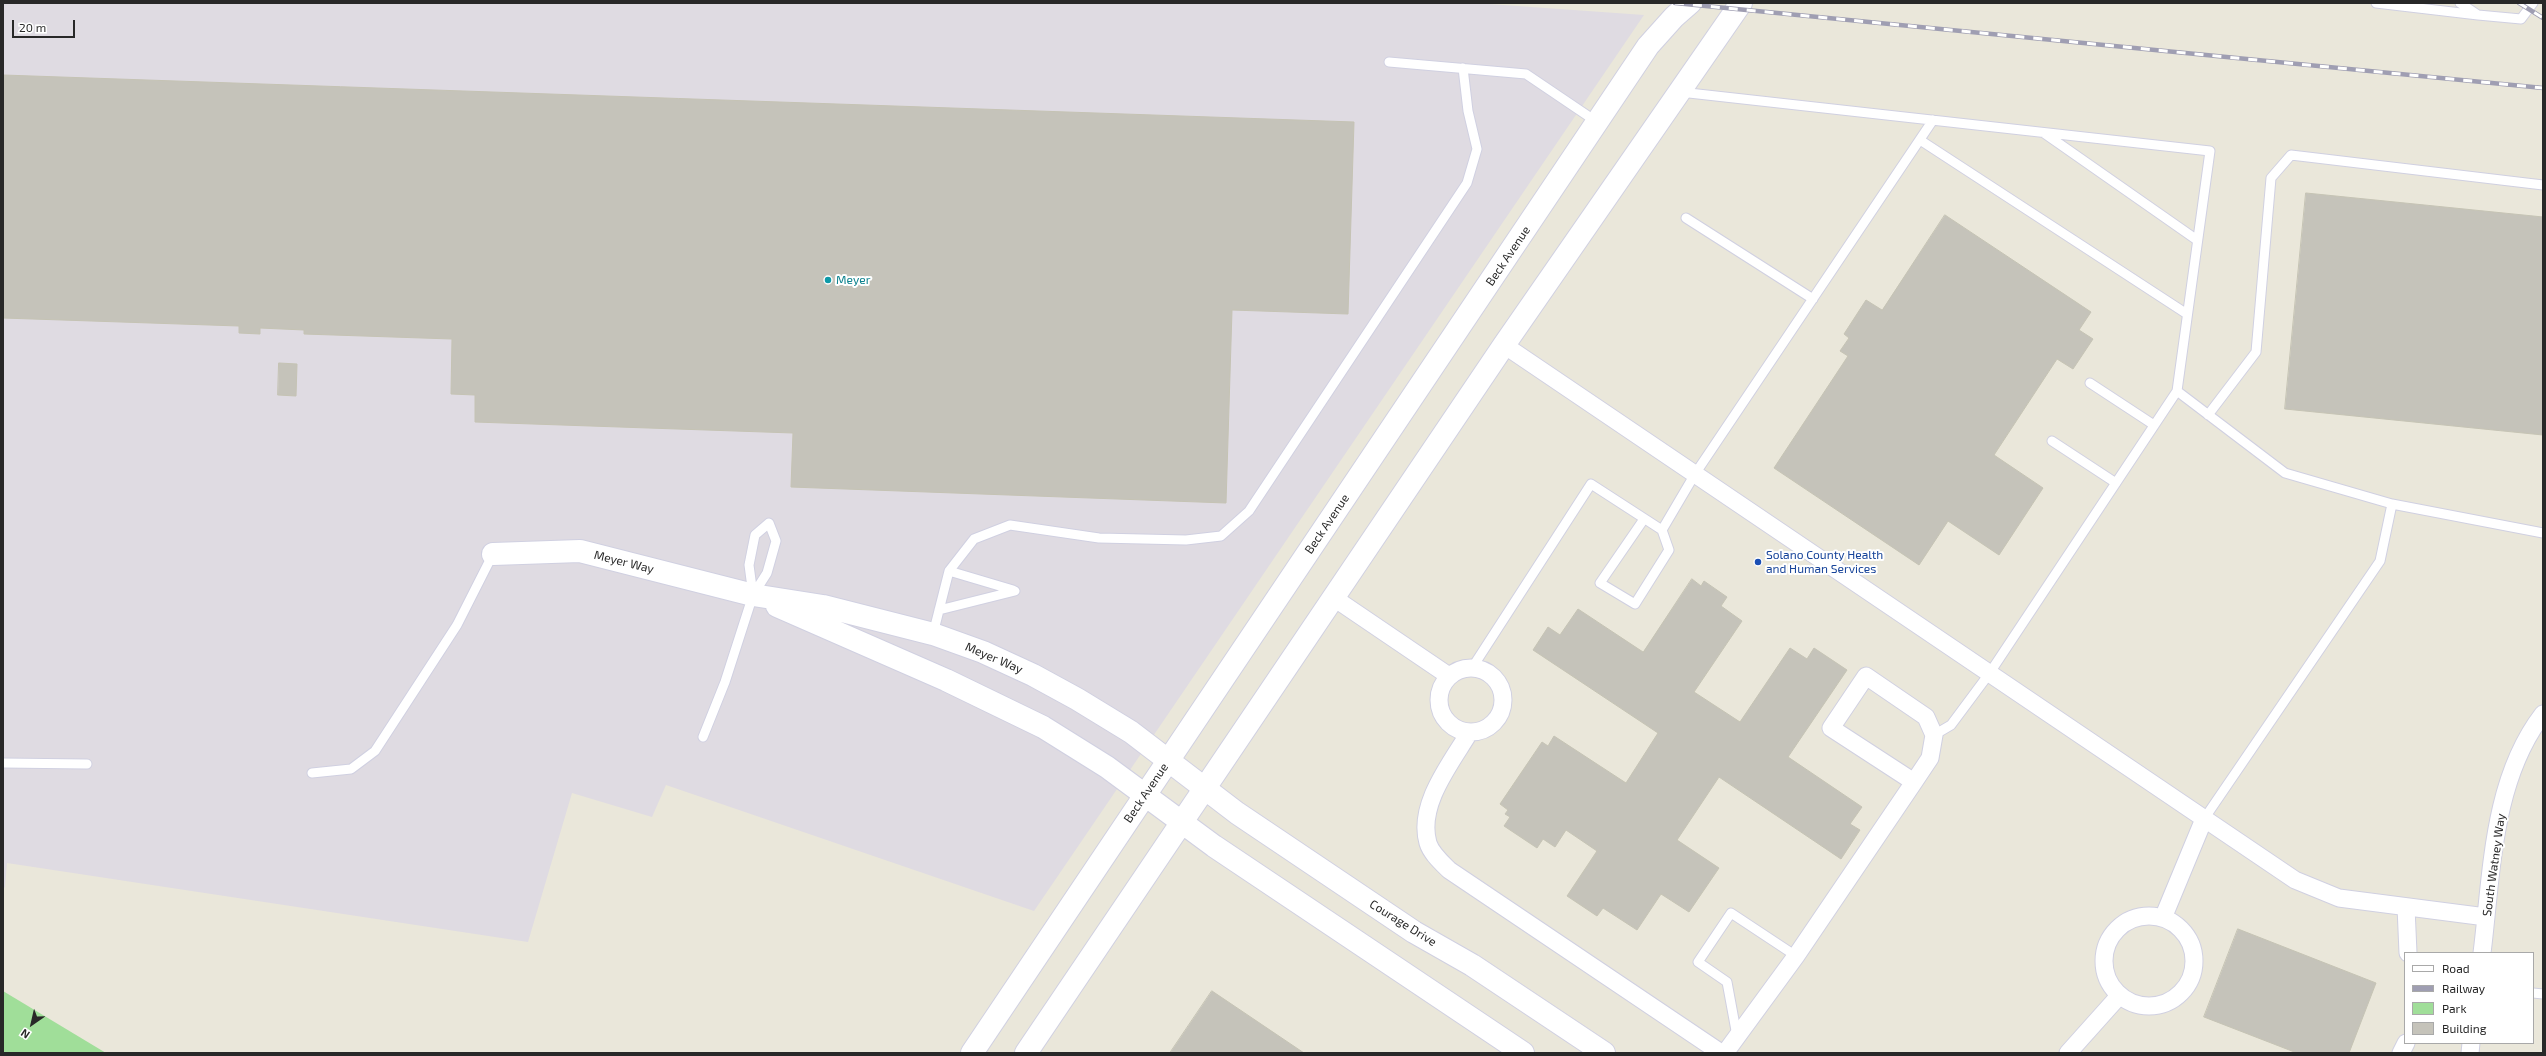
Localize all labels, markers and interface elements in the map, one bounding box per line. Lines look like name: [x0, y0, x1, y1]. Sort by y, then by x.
scale bar: [14, 12, 77, 38]
text: 20 m: [19, 20, 46, 34]
street label: Beck Avenue: [1483, 223, 1533, 289]
place label: Meyer: [836, 273, 870, 287]
marker: Meyer: [823, 275, 833, 285]
street label: Beck Avenue: [1302, 491, 1352, 557]
street label: Meyer Way: [593, 548, 655, 576]
place label: Solano County Health and Human Services: [1766, 548, 1883, 576]
marker: Solano County Health and Human Services: [1753, 557, 1763, 567]
street label: Meyer Way: [963, 639, 1025, 677]
street label: Beck Avenue: [1121, 760, 1171, 826]
street label: South Watney Way: [2480, 813, 2508, 917]
street label: Courage Drive: [1367, 897, 1439, 949]
legend: [2404, 952, 2534, 1044]
text: Road: [2442, 961, 2470, 975]
text: Railway: [2442, 981, 2485, 995]
text: Park: [2442, 1001, 2467, 1015]
north arrow: [12, 1004, 52, 1044]
text: Building: [2442, 1021, 2486, 1035]
text: N: [18, 1027, 32, 1042]

